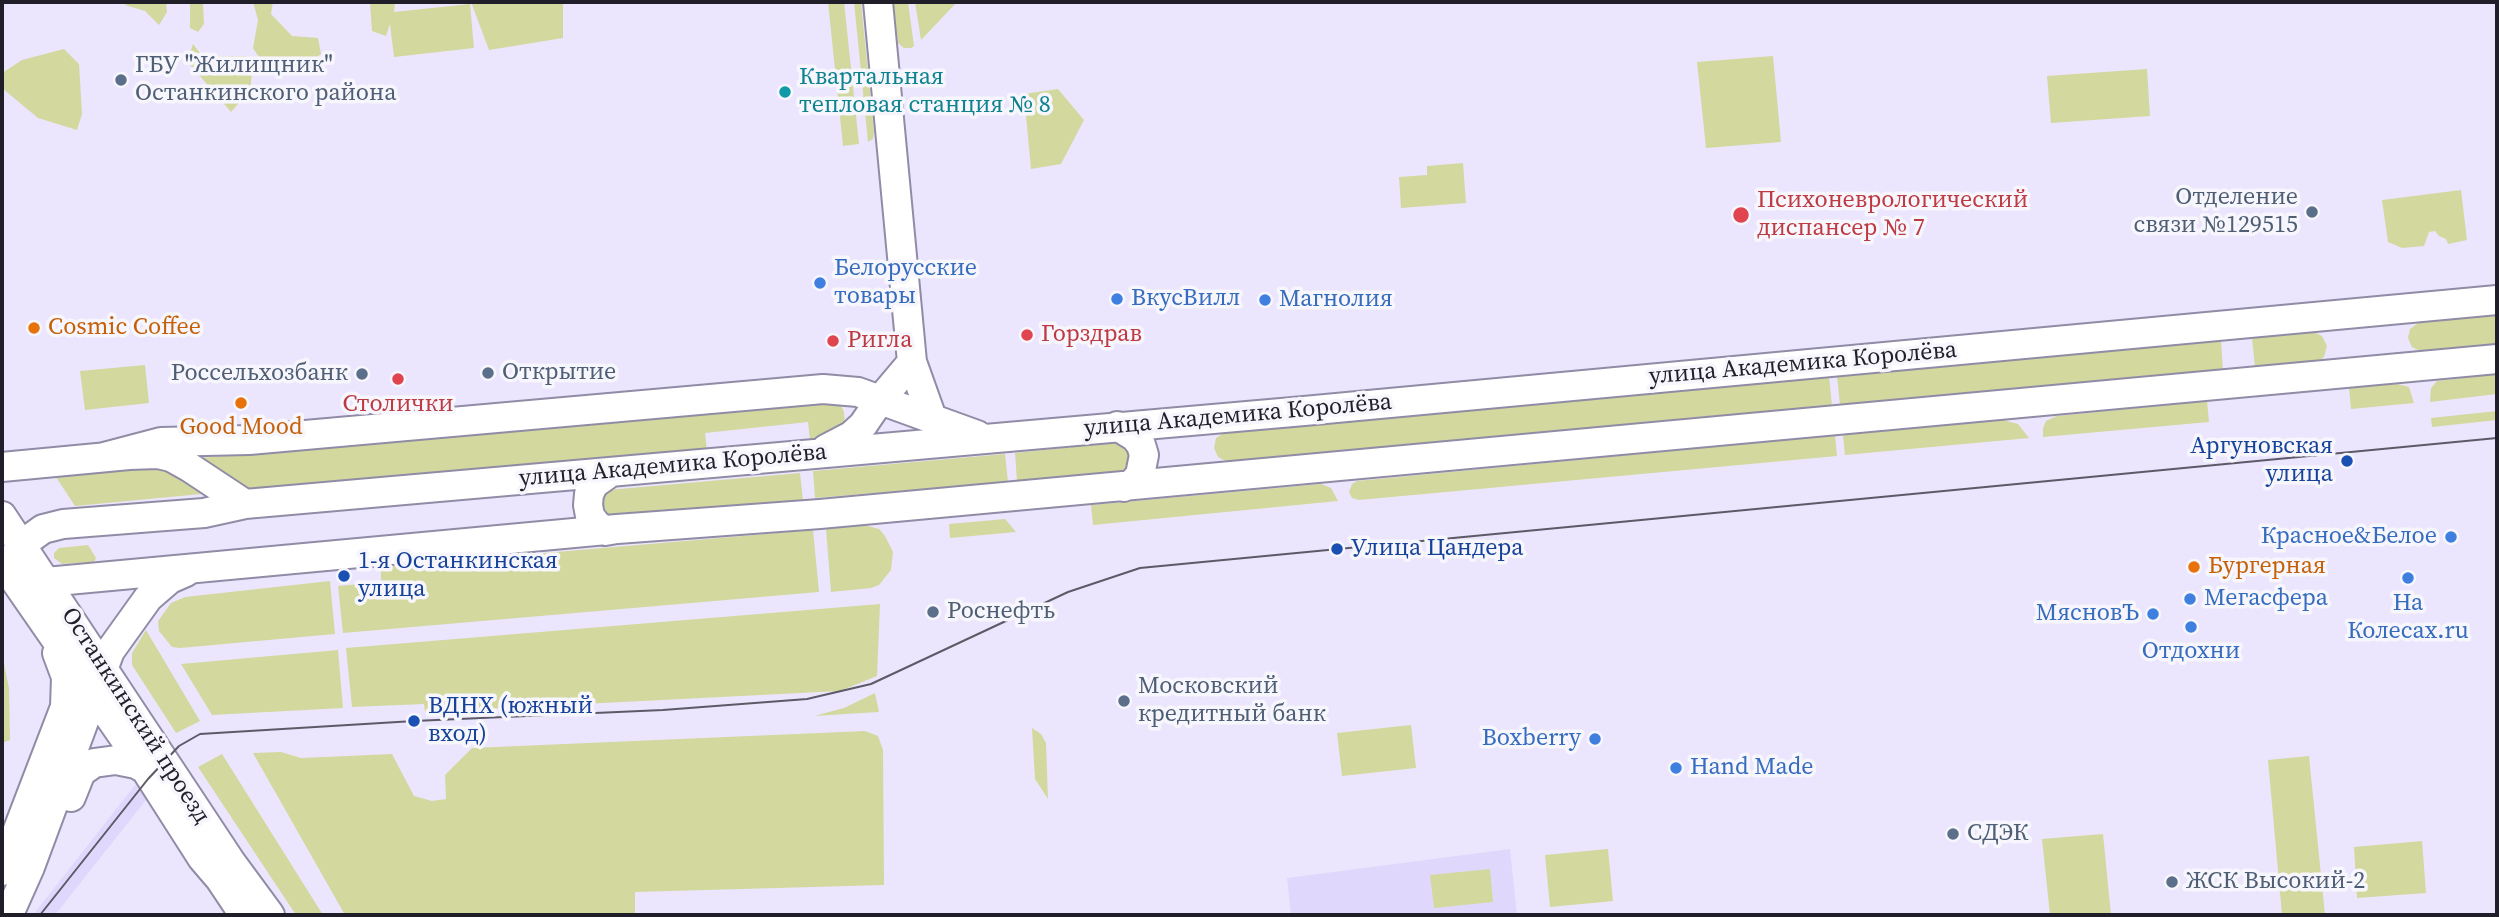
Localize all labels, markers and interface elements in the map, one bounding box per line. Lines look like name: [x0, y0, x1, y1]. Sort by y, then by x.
place label: ГБУ "Жилищник" Останкинского района: [135, 52, 396, 108]
place label: Квартальная тепловая станция № 8: [799, 64, 1051, 120]
marker: ГБУ "Жилищник" Останкинского района: [113, 72, 129, 88]
marker: Квартальная тепловая станция № 8: [777, 84, 793, 100]
place label: Отделение связи №129515: [2134, 184, 2298, 240]
place label: Психоневрологический диспансер № 7: [1757, 187, 2028, 243]
marker: Отделение связи №129515: [2304, 204, 2320, 220]
marker: Психоневрологический диспансер № 7: [1731, 205, 1751, 225]
place label: Белорусские товары: [834, 255, 977, 311]
marker: Белорусские товары: [812, 275, 828, 291]
place label: ВкусВилл: [1131, 285, 1240, 313]
place label: Магнолия: [1279, 286, 1393, 314]
marker: ВкусВилл: [1109, 291, 1125, 307]
marker: Магнолия: [1257, 292, 1273, 308]
place label: Cosmic Coffee: [48, 314, 201, 342]
marker: Cosmic Coffee: [26, 320, 42, 336]
place label: Горздрав: [1041, 321, 1142, 349]
place label: Ригла: [847, 327, 912, 355]
marker: Горздрав: [1019, 327, 1035, 343]
marker: Ригла: [825, 333, 841, 349]
street label: улица Академика Королёва: [1648, 336, 1958, 392]
place label: Открытие: [502, 359, 616, 387]
place label: Россельхозбанк: [171, 360, 348, 388]
marker: Открытие: [480, 365, 496, 381]
marker: Россельхозбанк: [354, 366, 370, 382]
marker: Столички: [390, 371, 406, 387]
street label: улица Академика Королёва: [1083, 388, 1393, 444]
place label: Столички: [343, 391, 453, 419]
marker: Good Mood: [233, 395, 249, 411]
place label: Good Mood: [179, 414, 303, 442]
place label: Аргуновская улица: [2190, 433, 2333, 489]
street label: улица Академика Королёва: [518, 438, 828, 494]
marker: Аргуновская улица: [2339, 453, 2355, 469]
place label: Красное&Белое: [2261, 523, 2437, 551]
marker: Красное&Белое: [2443, 529, 2459, 545]
place label: Улица Цандера: [1351, 535, 1524, 563]
marker: Улица Цандера: [1329, 541, 1345, 557]
place label: 1-я Останкинская улица: [358, 548, 558, 604]
place label: Бургерная: [2208, 553, 2326, 581]
marker: Бургерная: [2186, 559, 2202, 575]
marker: 1-я Останкинская улица: [336, 568, 352, 584]
marker: На Колесах.ru: [2400, 570, 2416, 586]
place label: Мегасфера: [2204, 585, 2328, 613]
place label: На Колесах.ru: [2347, 590, 2469, 646]
marker: Мегасфера: [2182, 591, 2198, 607]
place label: Роснефть: [947, 598, 1055, 626]
place label: МясновЪ: [2036, 600, 2139, 628]
street label: Останкинский проезд: [54, 602, 216, 830]
marker: Роснефть: [925, 604, 941, 620]
marker: МясновЪ: [2145, 606, 2161, 622]
marker: Отдохни: [2183, 619, 2199, 635]
place label: Отдохни: [2142, 638, 2240, 666]
place label: Московский кредитный банк: [1138, 673, 1326, 729]
place label: ВДНХ (южный вход): [428, 693, 593, 749]
marker: Московский кредитный банк: [1116, 693, 1132, 709]
marker: ВДНХ (южный вход): [406, 713, 422, 729]
place label: Boxberry: [1482, 725, 1581, 753]
marker: Boxberry: [1587, 731, 1603, 747]
place label: Hand Made: [1690, 754, 1814, 782]
marker: Hand Made: [1668, 760, 1684, 776]
place label: СДЭК: [1967, 820, 2029, 848]
marker: СДЭК: [1945, 826, 1961, 842]
place label: ЖСК Высокий-2: [2186, 868, 2365, 896]
marker: ЖСК Высокий-2: [2164, 874, 2180, 890]

